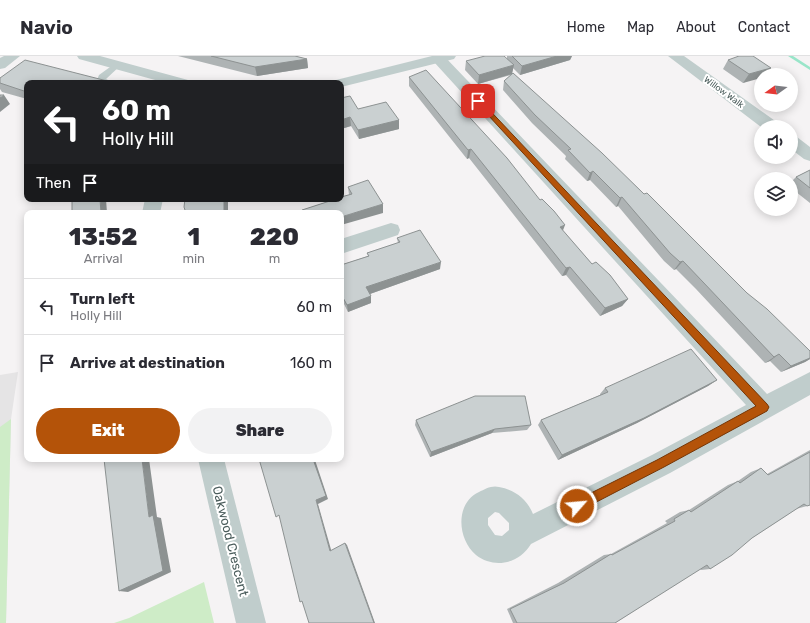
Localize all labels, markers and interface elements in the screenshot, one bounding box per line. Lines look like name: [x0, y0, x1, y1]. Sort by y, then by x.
text: Navio: [20, 16, 73, 39]
text: Home: [567, 19, 605, 36]
text: Map: [627, 19, 654, 36]
text: About: [676, 19, 716, 36]
text: Contact: [738, 19, 790, 36]
north arrow: [754, 68, 798, 112]
map controls: [754, 68, 798, 216]
street label: Willow Walk: [702, 74, 746, 110]
pin: [461, 84, 495, 118]
icon: arrive: [467, 90, 489, 112]
text: 60 m: [102, 94, 171, 127]
icon: left: [36, 96, 88, 148]
button: sound: [754, 120, 798, 164]
text: Holly Hill: [102, 128, 174, 150]
icon: arrive: [79, 172, 101, 194]
button: layers: [754, 172, 798, 216]
text: Then: [36, 174, 71, 192]
text: 13:52: [69, 223, 138, 251]
text: 1: [187, 223, 200, 251]
text: 220: [250, 223, 299, 251]
text: Arrival: [84, 251, 123, 266]
text: min: [182, 251, 205, 266]
text: m: [269, 251, 280, 266]
text: Turn left: [70, 290, 135, 308]
icon: left: [36, 296, 58, 318]
text: 60 m: [296, 298, 332, 316]
text: Holly Hill: [70, 308, 122, 323]
icon: arrive: [36, 352, 58, 374]
text: Arrive at destination: [70, 354, 225, 372]
text: 160 m: [290, 354, 332, 372]
button: Exit: [36, 408, 180, 454]
button: Share: [188, 408, 332, 454]
street label: Oakwood Crescent: [210, 484, 252, 598]
position arrow: [556, 485, 598, 527]

